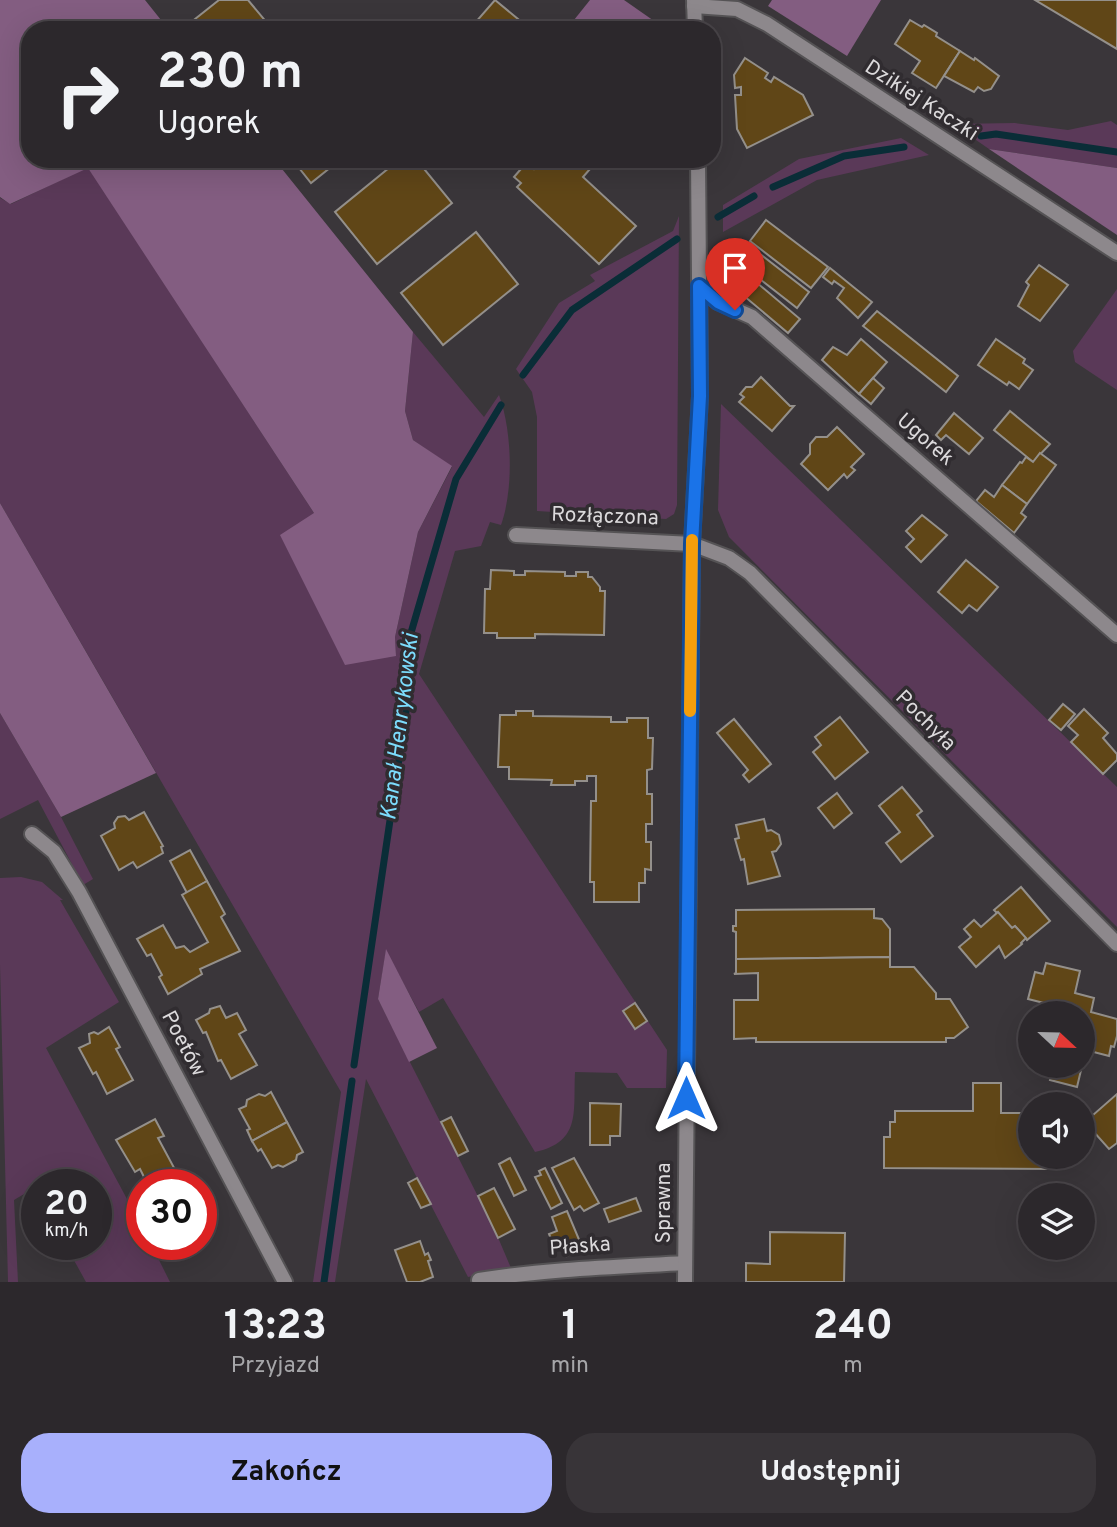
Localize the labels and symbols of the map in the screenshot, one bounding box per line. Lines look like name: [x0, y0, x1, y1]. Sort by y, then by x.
street label: Dzikiej Kaczki: [859, 54, 983, 148]
pin: [705, 238, 765, 310]
street label: Ugorek: [891, 408, 959, 472]
street label: Rozłączona: [551, 502, 659, 532]
water label: Kanał Henrykowski: [375, 631, 427, 822]
street label: Pochyła: [889, 685, 961, 757]
north arrow: [1018, 1001, 1096, 1078]
street label: Poetów: [154, 1006, 212, 1082]
position arrow: [649, 1061, 723, 1135]
street label: Sprawna: [651, 1163, 678, 1243]
speed limit sign: 30: [126, 1169, 217, 1260]
street label: Płaska: [548, 1231, 612, 1263]

